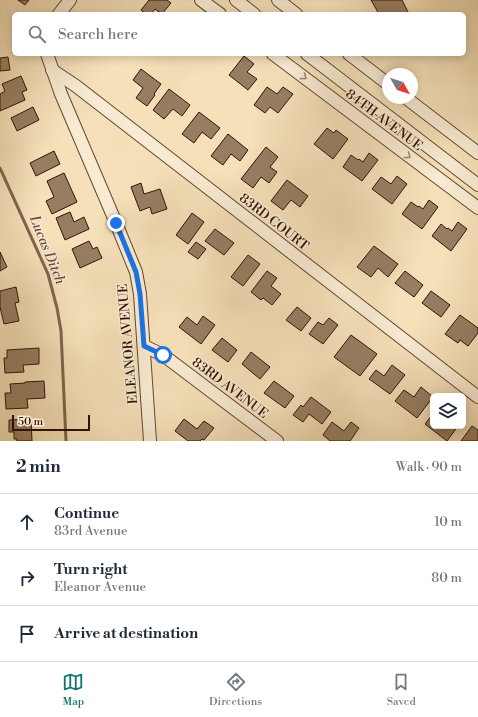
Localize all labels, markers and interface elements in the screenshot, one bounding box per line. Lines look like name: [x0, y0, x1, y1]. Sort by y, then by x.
search box: [12, 12, 466, 56]
icon: search: [26, 23, 48, 45]
text: Search here: [58, 25, 138, 44]
north arrow: [382, 68, 418, 104]
one-way arrow: [300, 73, 307, 80]
street label: 84TH AVENUE: [342, 86, 426, 154]
one-way arrow: [404, 151, 411, 158]
street label: 83RD COURT: [236, 190, 312, 254]
water label: Lucas Ditch: [25, 212, 69, 287]
route end: [107, 214, 125, 232]
street label: ELEANOR AVENUE: [115, 283, 141, 405]
route start: [154, 346, 172, 364]
street label: 83RD AVENUE: [189, 354, 271, 422]
map controls: [430, 393, 466, 429]
button: layers: [430, 393, 466, 429]
scale bar: [12, 413, 90, 432]
text: 50 m: [18, 415, 43, 429]
text: 2 min: [16, 456, 61, 478]
text: Walk · 90 m: [396, 459, 462, 475]
text: Continue: [54, 504, 119, 523]
icon: ahead: [16, 511, 38, 533]
text: 10 m: [434, 514, 462, 530]
text: 83rd Avenue: [54, 523, 128, 539]
text: Turn right: [54, 560, 128, 579]
icon: right: [16, 567, 38, 589]
text: 80 m: [431, 570, 462, 586]
text: Eleanor Avenue: [54, 579, 146, 595]
icon: arrive: [16, 623, 38, 645]
text: Arrive at destination: [54, 624, 198, 643]
tab: Map: [62, 671, 84, 709]
tab: Directions: [209, 671, 262, 709]
tab: Saved: [387, 671, 416, 709]

